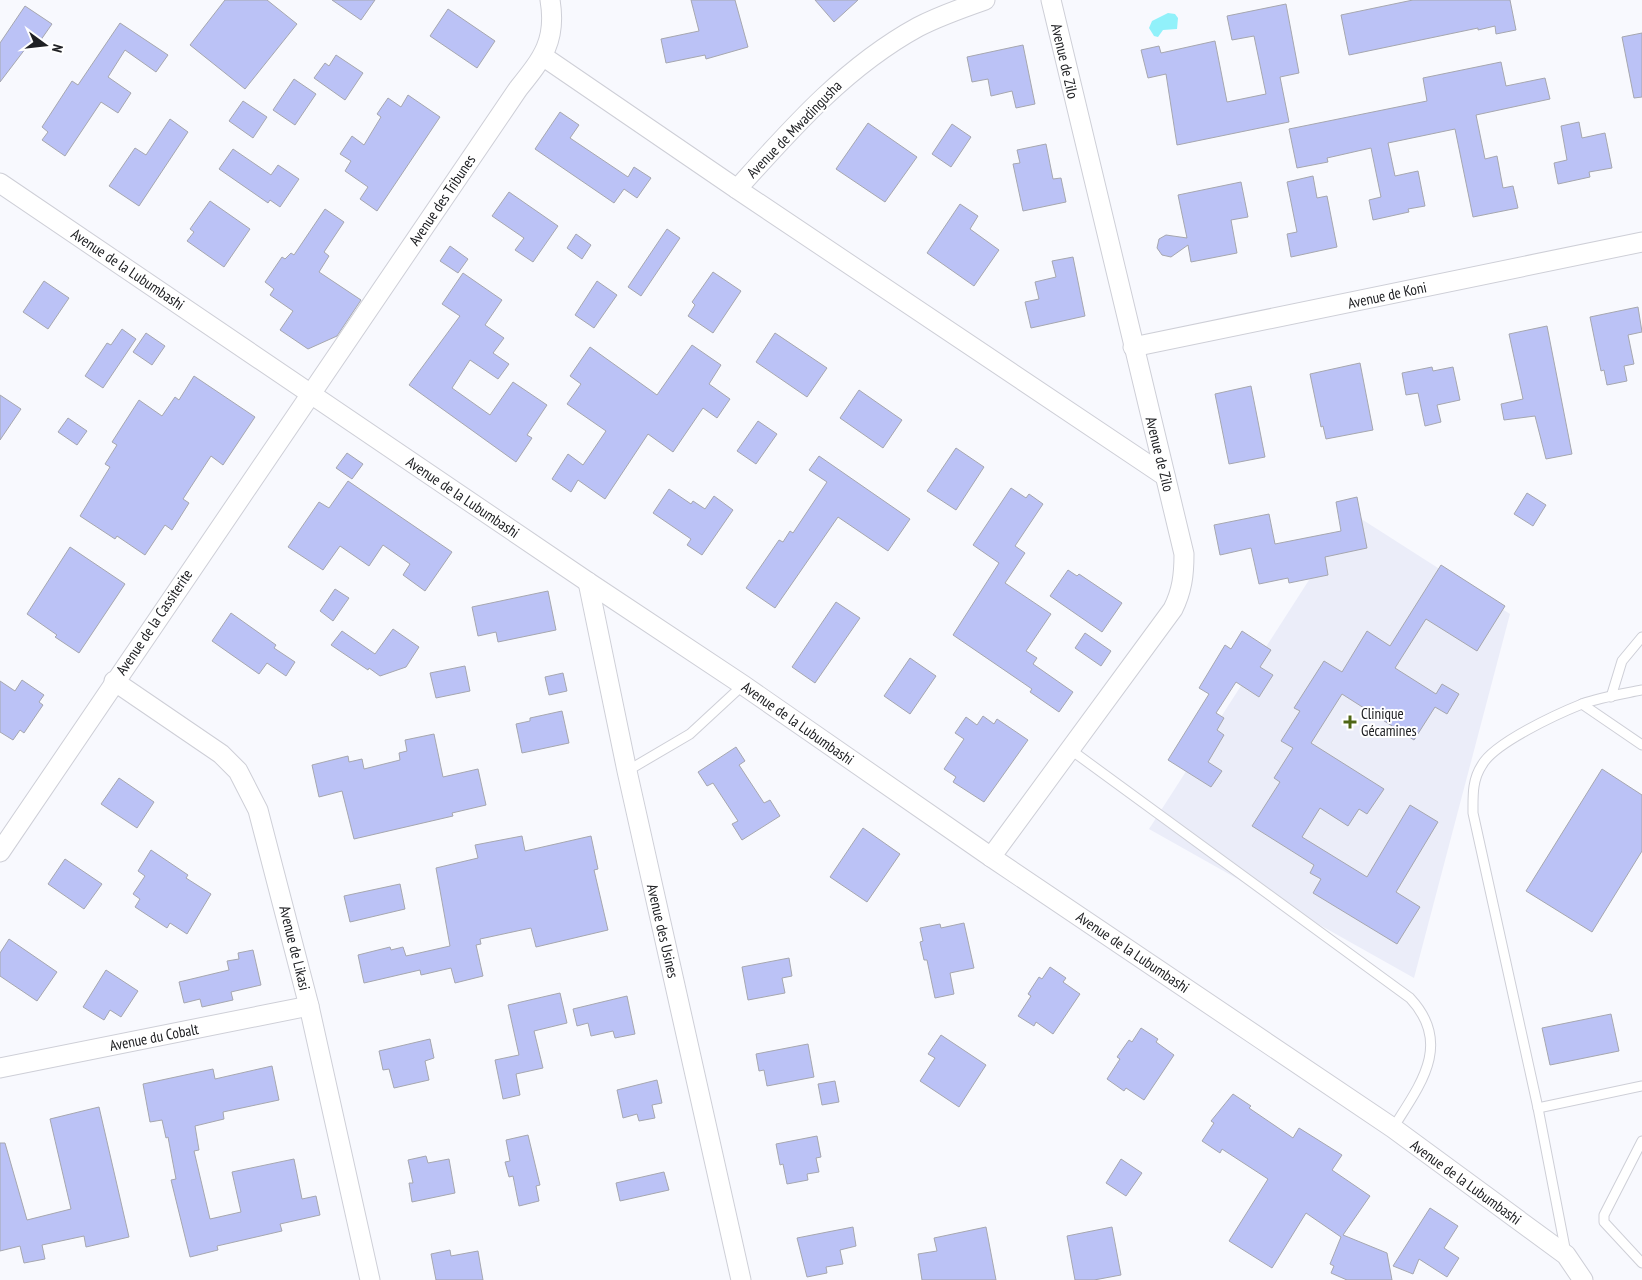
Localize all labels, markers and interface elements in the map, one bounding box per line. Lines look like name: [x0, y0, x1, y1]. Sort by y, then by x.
north arrow: [20, 20, 70, 70]
street label: Avenue de Zilo: [1047, 22, 1083, 100]
text: N: [48, 42, 67, 54]
street label: Avenue de Mwadingusha: [743, 76, 845, 182]
street label: Avenue des Tribunes: [405, 151, 479, 249]
street label: Avenue de la Lubumbashi: [68, 224, 188, 314]
street label: Avenue de Koni: [1346, 277, 1428, 313]
street label: Avenue de Zilo: [1142, 415, 1178, 493]
street label: Avenue de la Lubumbashi: [403, 452, 523, 542]
street label: Avenue de la Cassiterite: [112, 565, 196, 679]
street label: Avenue de la Lubumbashi: [738, 677, 858, 769]
place label: Clinique Gécamines: [1361, 704, 1417, 740]
marker: Clinique Gécamines: [1343, 715, 1357, 729]
street label: Avenue des Usines: [643, 882, 683, 980]
street label: Avenue de Likasi: [275, 904, 315, 992]
street label: Avenue de la Lubumbashi: [1073, 907, 1193, 997]
street label: Avenue du Cobalt: [108, 1019, 200, 1055]
street label: Avenue de la Lubumbashi: [1407, 1135, 1525, 1229]

